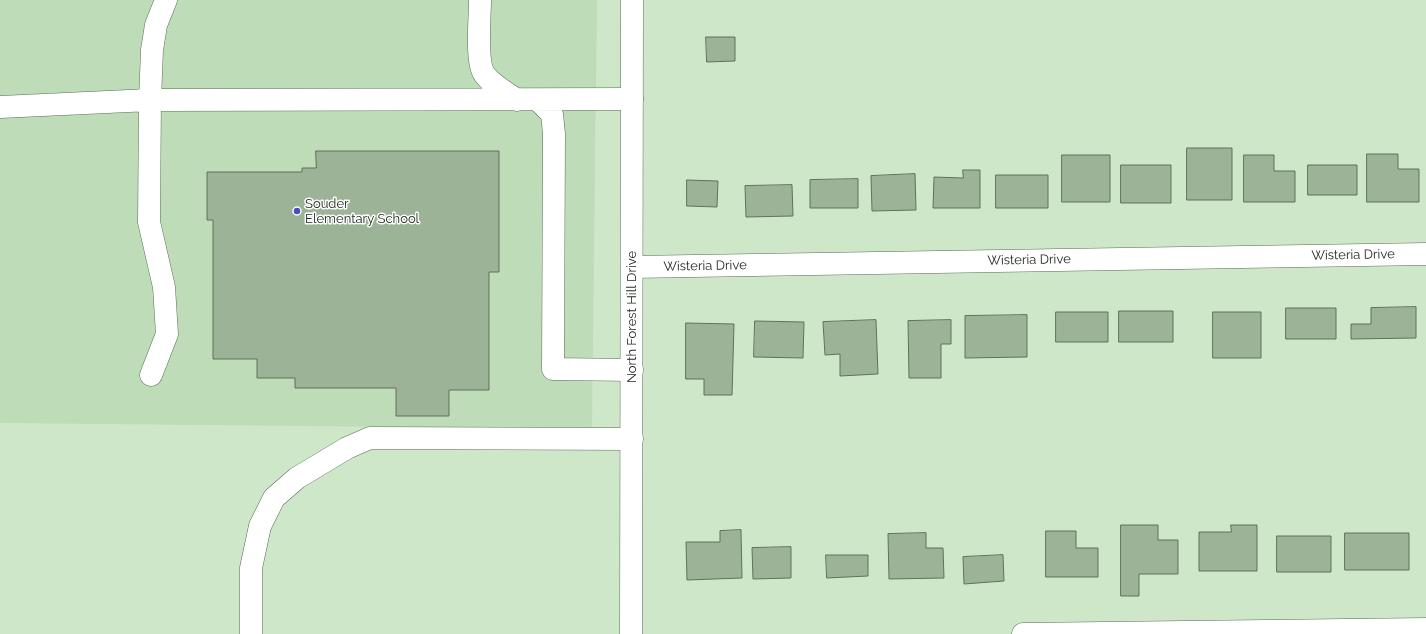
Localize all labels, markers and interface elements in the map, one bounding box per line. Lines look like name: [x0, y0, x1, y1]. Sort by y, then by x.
place label: Souder Elementary School: [305, 196, 419, 227]
marker: Souder Elementary School: [292, 206, 302, 216]
street label: Wisteria Drive: [1311, 246, 1395, 264]
street label: North Forest Hill Drive: [624, 251, 640, 383]
street label: Wisteria Drive: [987, 251, 1071, 269]
street label: Wisteria Drive: [663, 257, 747, 275]

